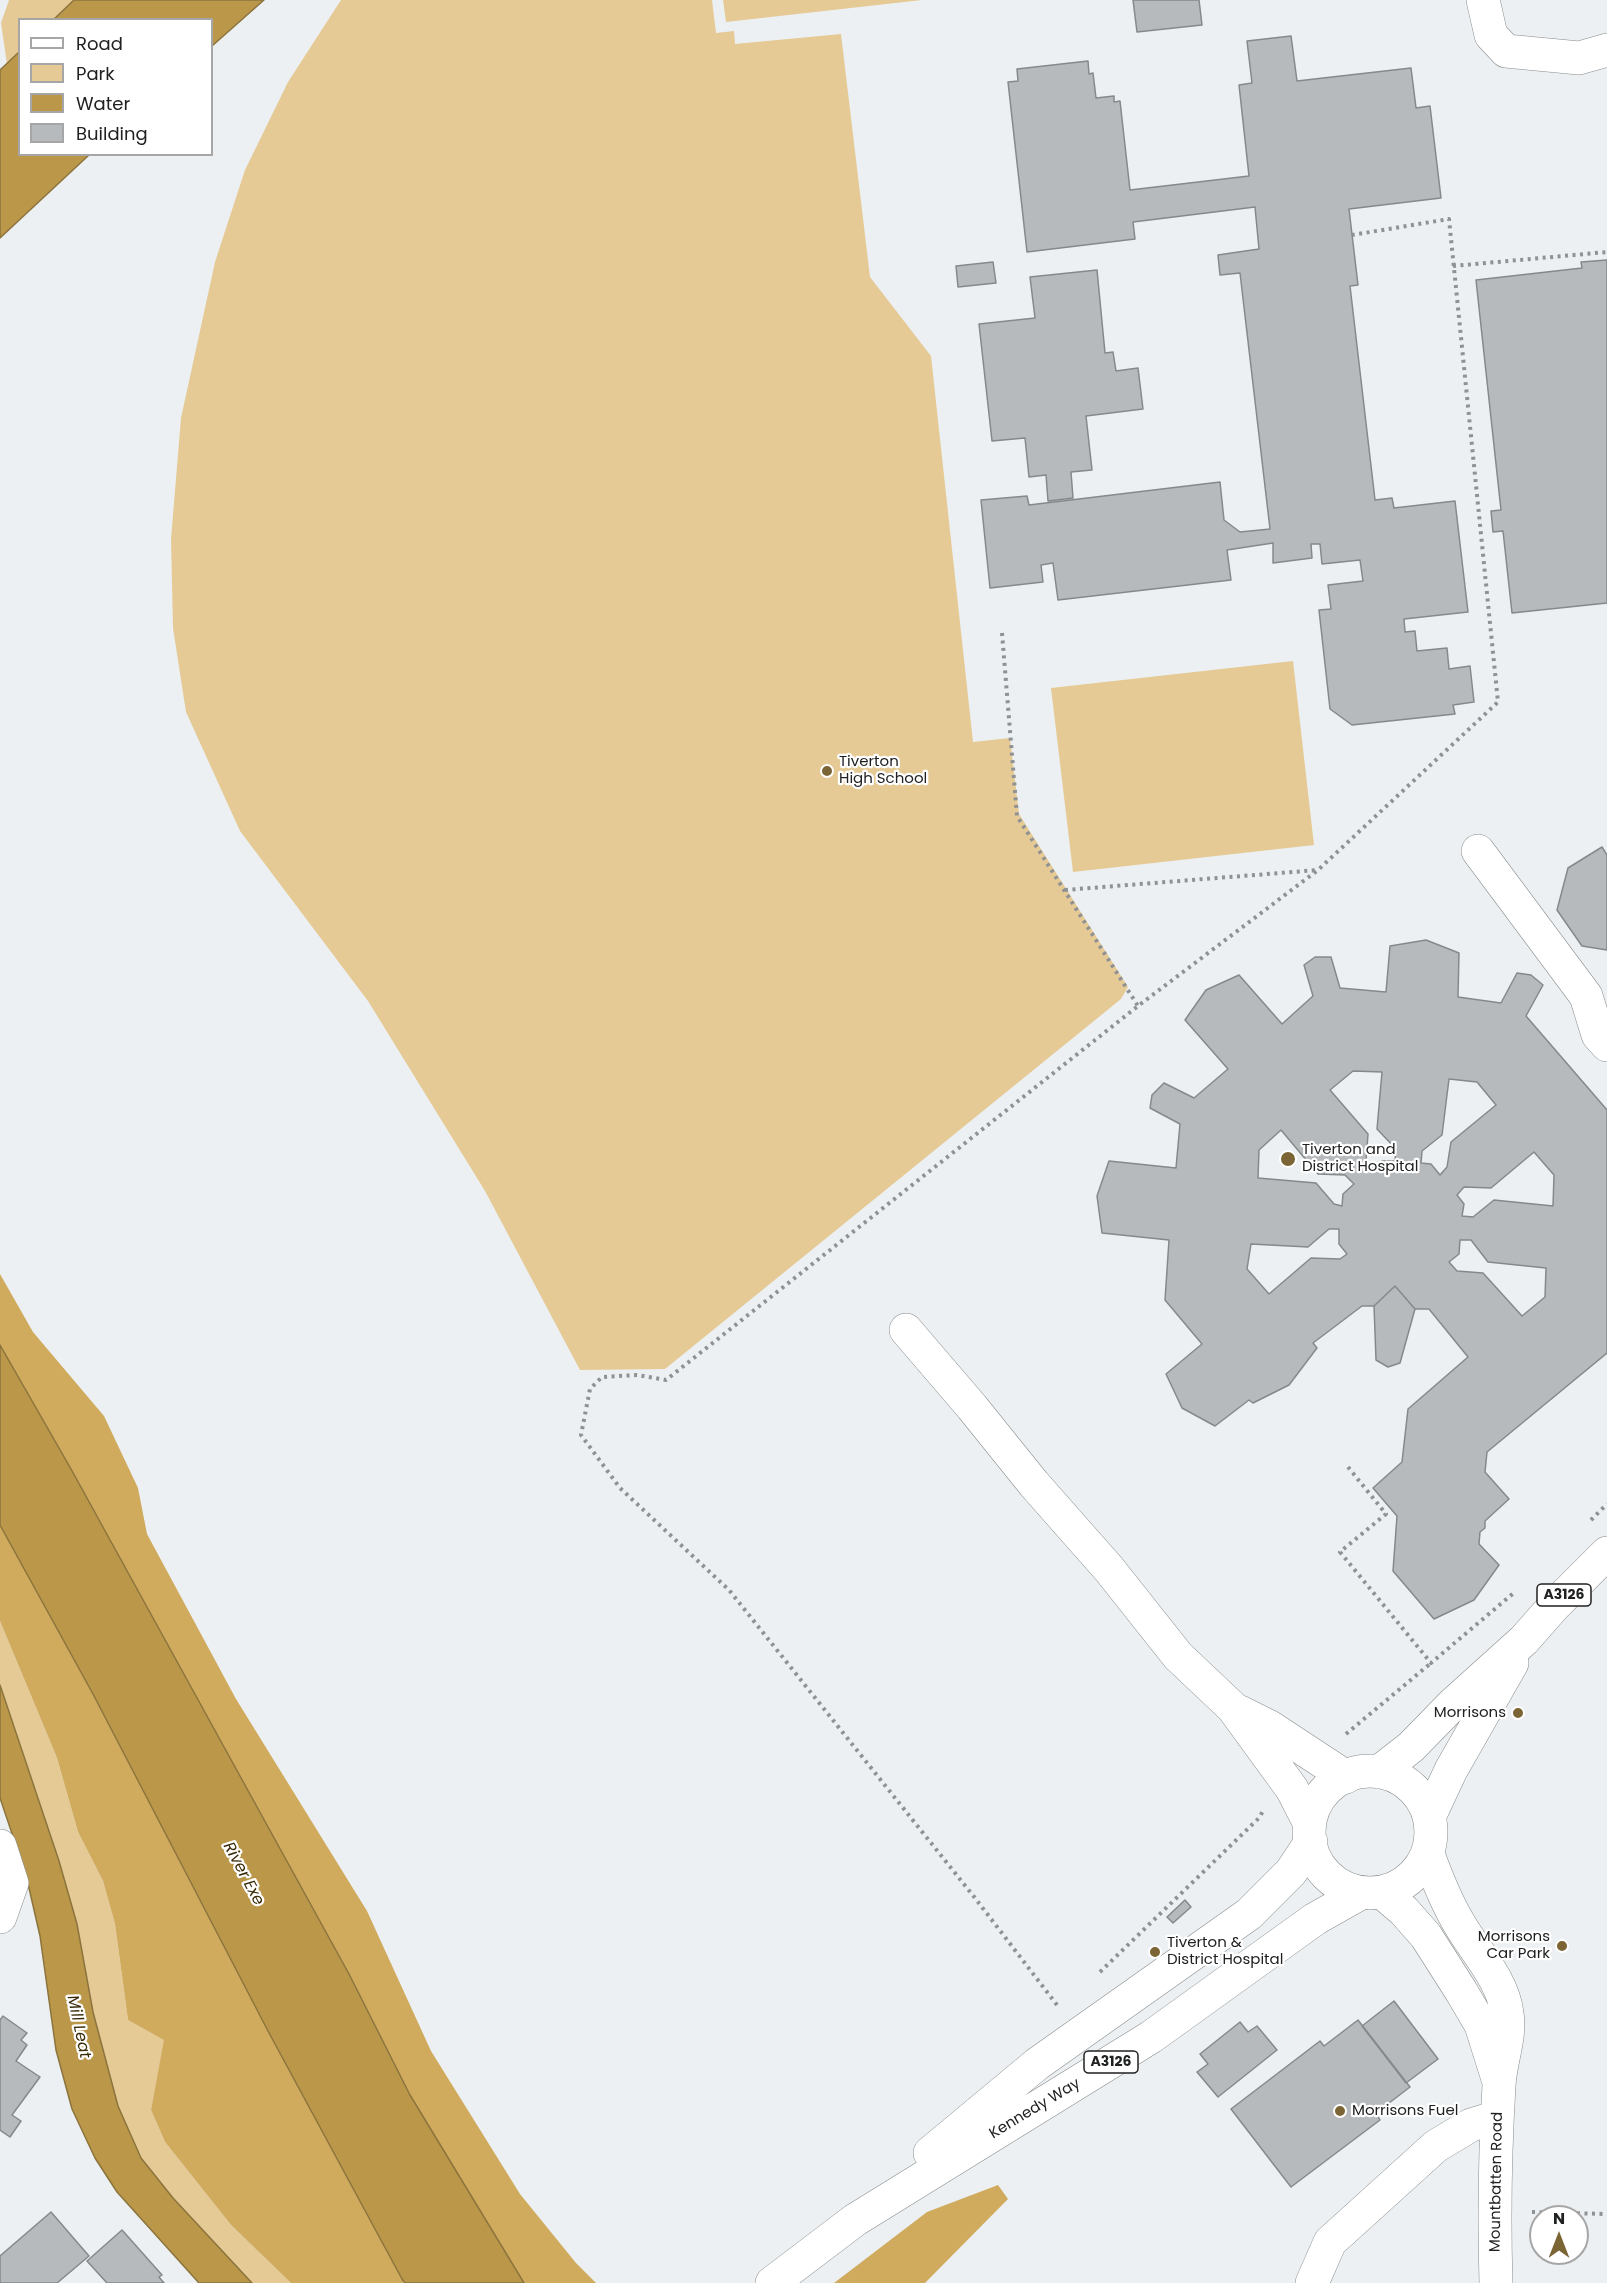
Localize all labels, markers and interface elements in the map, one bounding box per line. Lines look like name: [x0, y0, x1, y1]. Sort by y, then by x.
legend: [18, 18, 213, 156]
text: Road: [76, 31, 123, 56]
text: Park: [76, 61, 115, 86]
text: Water: [76, 91, 130, 116]
text: Building: [76, 121, 148, 146]
place label: Tiverton High School: [839, 753, 927, 788]
marker: Tiverton High School: [820, 764, 834, 778]
place label: Tiverton and District Hospital: [1302, 1141, 1418, 1176]
marker: Tiverton and District Hospital: [1279, 1150, 1297, 1168]
road number: A3126: [1537, 1584, 1591, 1606]
place label: Morrisons: [1434, 1704, 1506, 1722]
marker: Morrisons: [1511, 1706, 1525, 1720]
water label: River Exe: [218, 1839, 268, 1909]
place label: Morrisons Car Park: [1478, 1928, 1550, 1963]
place label: Tiverton & District Hospital: [1167, 1934, 1283, 1969]
marker: Morrisons Car Park: [1555, 1939, 1569, 1953]
marker: Tiverton & District Hospital: [1148, 1945, 1162, 1959]
water label: Mill Leat: [62, 1994, 94, 2060]
road number: A3126: [1084, 2051, 1138, 2073]
street label: Kennedy Way: [986, 2075, 1084, 2143]
place label: Morrisons Fuel: [1352, 2102, 1458, 2120]
marker: Morrisons Fuel: [1333, 2104, 1347, 2118]
street label: Mountbatten Road: [1487, 2112, 1507, 2252]
north arrow: [1529, 2205, 1589, 2265]
text: N: [1553, 2207, 1565, 2230]

